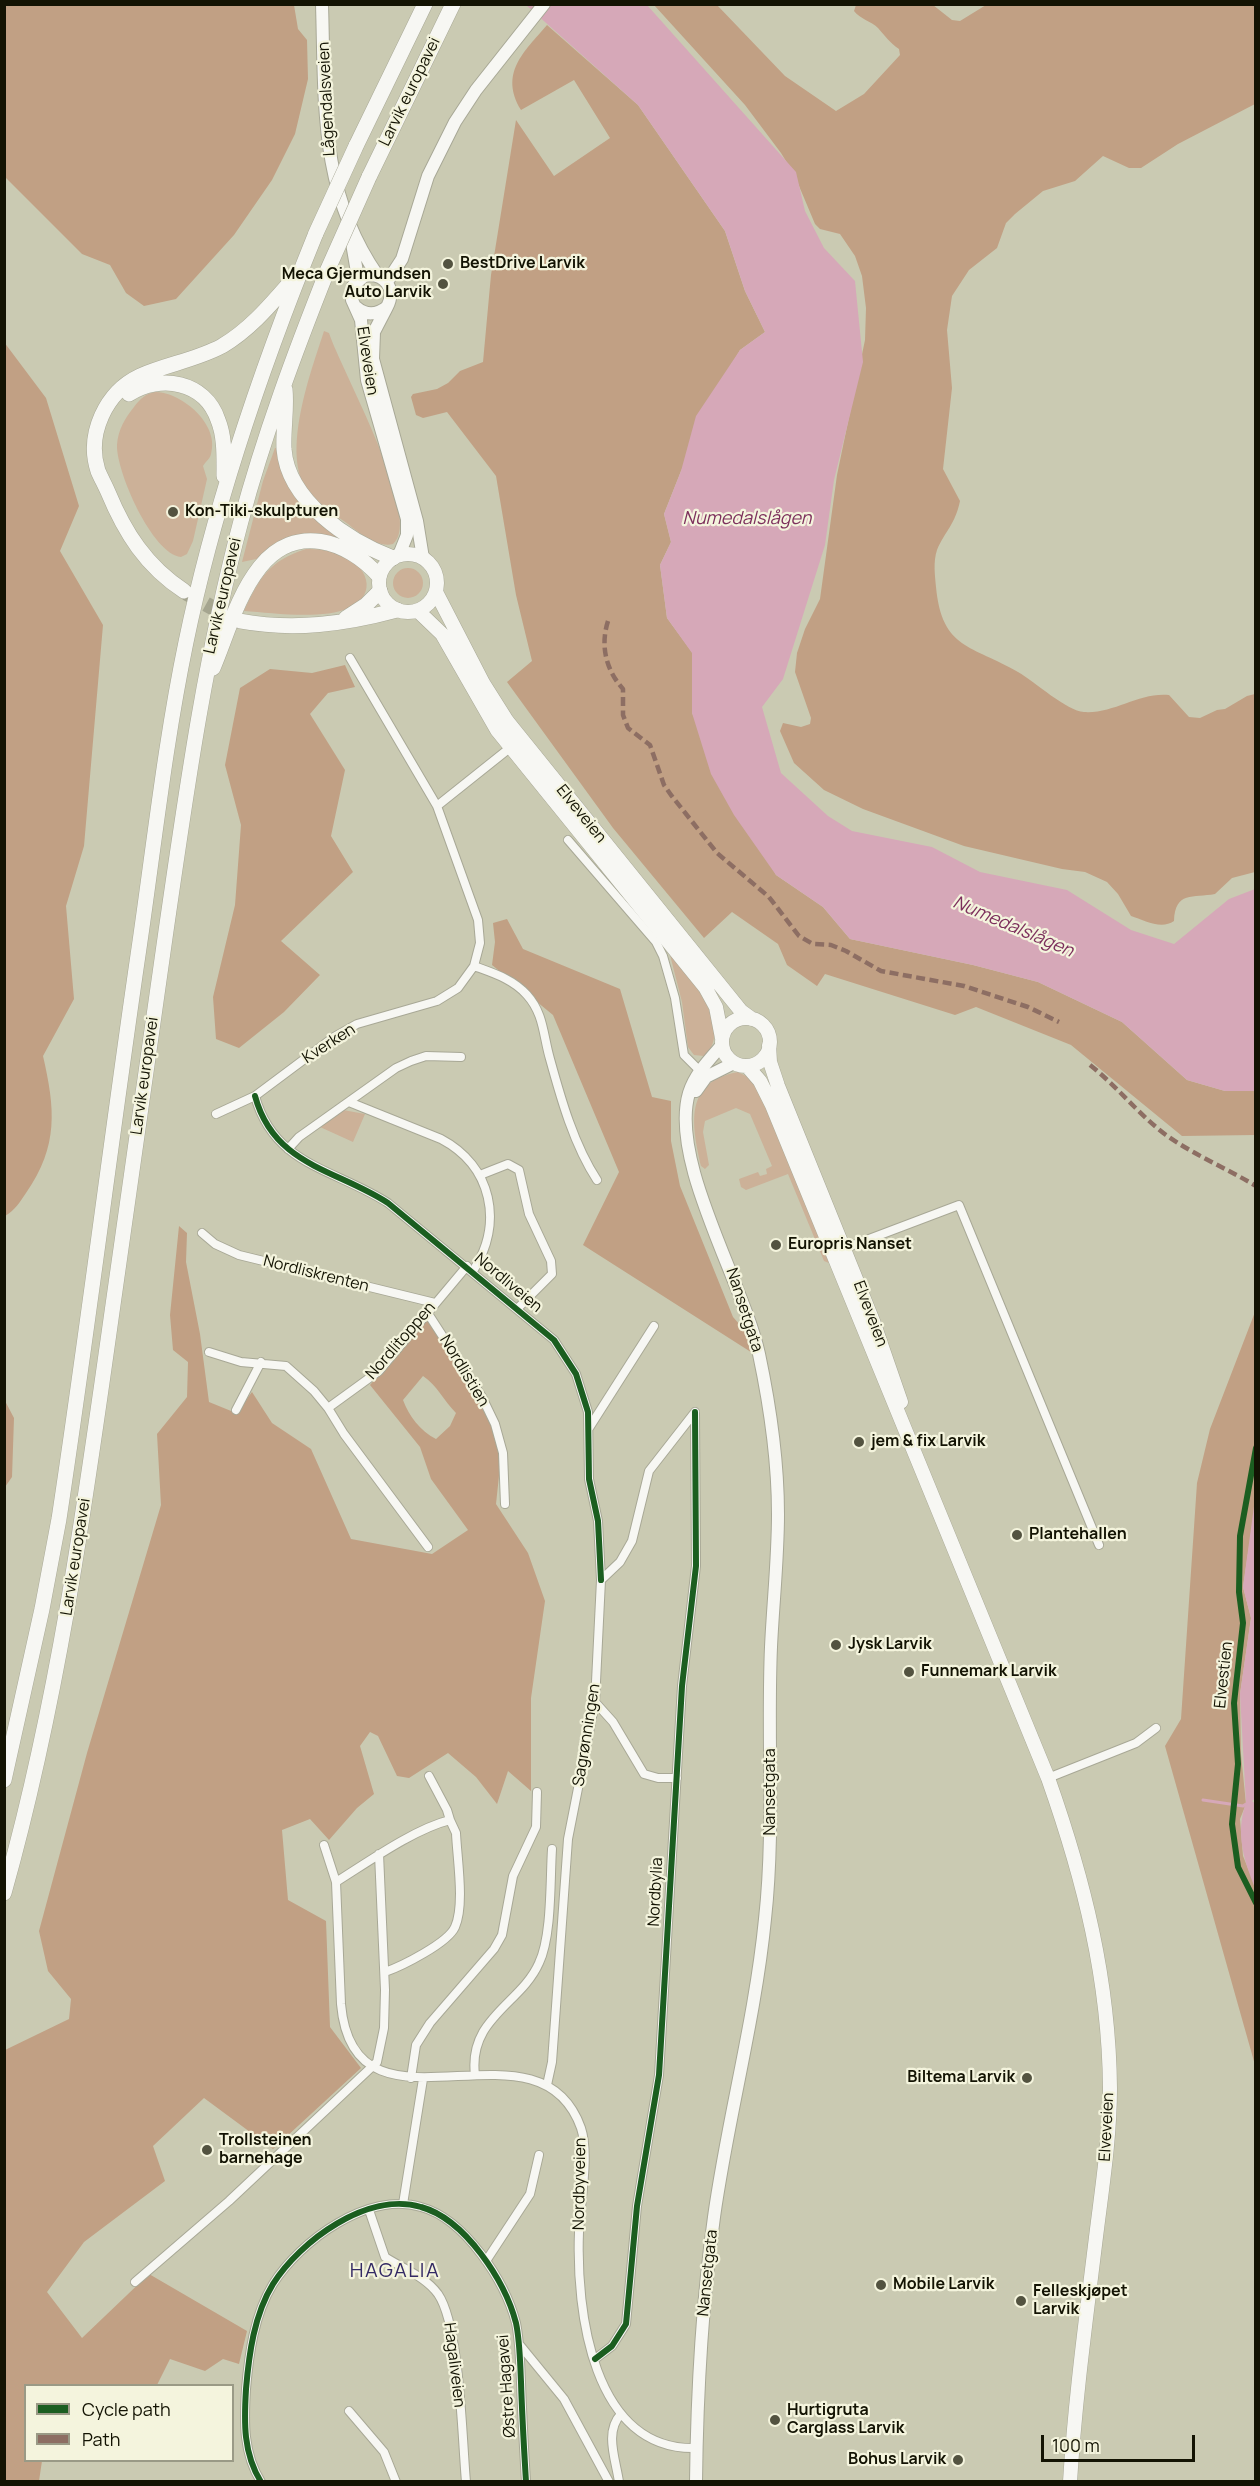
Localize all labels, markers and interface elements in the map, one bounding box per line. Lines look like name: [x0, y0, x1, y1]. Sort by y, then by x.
street label: Larvik europavei: [375, 34, 445, 150]
street label: Lågendalsveien: [314, 41, 340, 157]
place label: BestDrive Larvik: [460, 254, 585, 274]
marker: BestDrive Larvik: [441, 257, 455, 271]
place label: Meca Gjermundsen Auto Larvik: [282, 265, 431, 303]
marker: Meca Gjermundsen Auto Larvik: [436, 277, 450, 291]
street label: Elveveien: [352, 325, 382, 397]
place label: Kon-Tiki-skulpturen: [185, 502, 338, 522]
marker: Kon-Tiki-skulpturen: [166, 505, 180, 519]
water label: Numedalslågen: [683, 508, 811, 530]
street label: Larvik europavei: [200, 536, 246, 656]
street label: Elveveien: [552, 781, 610, 847]
water label: Numedalslågen: [949, 892, 1077, 962]
street label: Larvik europavei: [127, 1016, 163, 1136]
street label: Kverken: [299, 1020, 359, 1068]
place label: Europris Nanset: [788, 1235, 912, 1255]
marker: Europris Nanset: [769, 1238, 783, 1252]
street label: Nordliveien: [470, 1249, 546, 1317]
street label: Nordliskrenten: [261, 1252, 371, 1296]
street label: Nansetgata: [721, 1266, 767, 1354]
street label: Elveveien: [849, 1278, 891, 1350]
street label: Nordlitoppen: [362, 1298, 440, 1384]
street label: Nordlistien: [435, 1332, 493, 1410]
place label: jem & fix Larvik: [871, 1432, 985, 1452]
marker: jem & fix Larvik: [852, 1435, 866, 1449]
street label: Larvik europavei: [57, 1497, 95, 1617]
place label: Plantehallen: [1029, 1525, 1127, 1545]
marker: Plantehallen: [1010, 1528, 1024, 1542]
place label: Jysk Larvik: [848, 1635, 932, 1655]
marker: Jysk Larvik: [829, 1638, 843, 1652]
street label: Elvestien: [1211, 1641, 1237, 1709]
place label: Funnemark Larvik: [921, 1662, 1057, 1682]
marker: Funnemark Larvik: [902, 1665, 916, 1679]
street label: Sagrønningen: [569, 1682, 605, 1788]
street label: Nansetgata: [761, 1748, 781, 1836]
street label: Nordbylia: [645, 1857, 667, 1927]
place label: Biltema Larvik: [907, 2068, 1015, 2088]
marker: Biltema Larvik: [1020, 2071, 1034, 2085]
street label: Elveveien: [1096, 2092, 1118, 2162]
place label: Trollsteinen barnehage: [219, 2131, 312, 2169]
street label: Nordbyveien: [570, 2138, 590, 2230]
marker: Trollsteinen barnehage: [200, 2143, 214, 2157]
street label: Nansetgata: [694, 2229, 722, 2317]
district label: HAGALIA: [350, 2259, 440, 2283]
place label: Mobile Larvik: [893, 2275, 994, 2295]
marker: Mobile Larvik: [874, 2278, 888, 2292]
place label: Felleskjøpet Larvik: [1033, 2282, 1128, 2320]
marker: Felleskjøpet Larvik: [1014, 2294, 1028, 2308]
street label: Hagaliveien: [439, 2322, 469, 2408]
street label: Østre Hagavei: [494, 2334, 520, 2438]
legend: [24, 2384, 234, 2462]
text: Cycle path: [82, 2397, 171, 2421]
place label: Hurtigruta Carglass Larvik: [787, 2401, 904, 2439]
marker: Hurtigruta Carglass Larvik: [768, 2413, 782, 2427]
scale bar: [1044, 2423, 1198, 2461]
text: Path: [82, 2427, 120, 2451]
text: 100 m: [1052, 2433, 1100, 2457]
place label: Bohus Larvik: [848, 2450, 946, 2470]
marker: Bohus Larvik: [951, 2453, 965, 2467]

